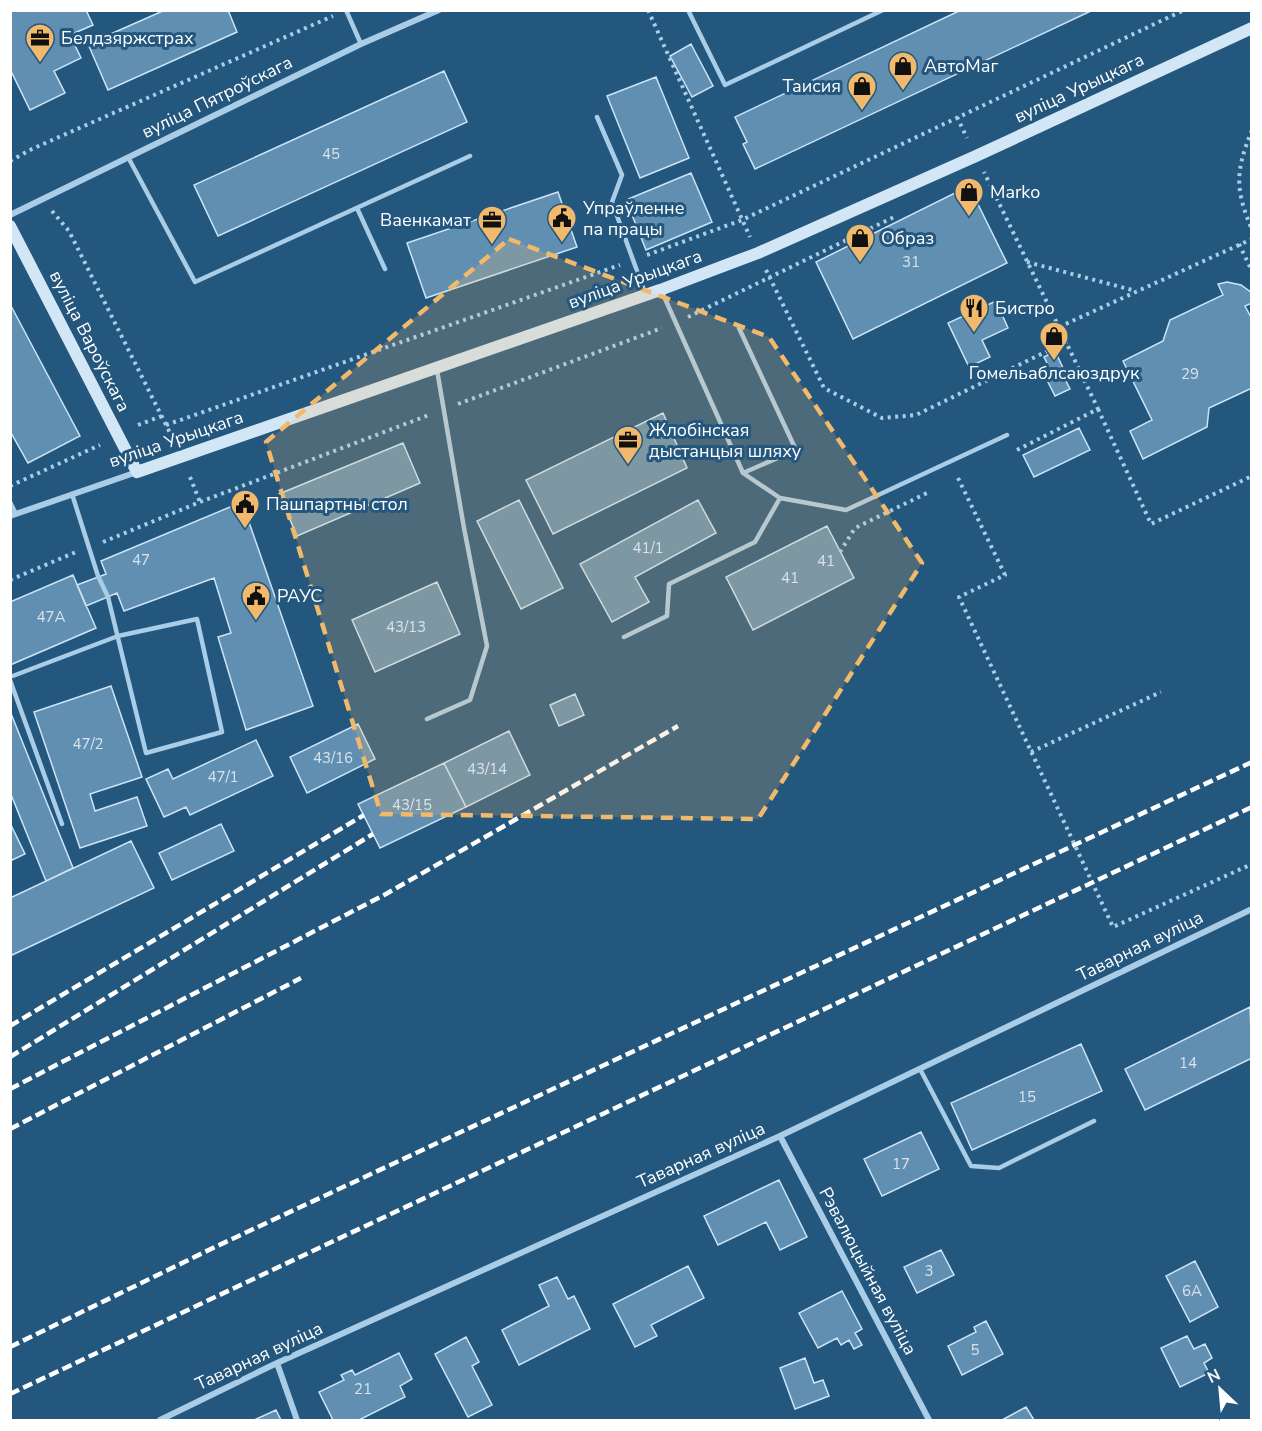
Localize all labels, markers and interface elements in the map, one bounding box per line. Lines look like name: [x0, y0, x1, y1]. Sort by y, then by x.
office icon: Белдзяржстрах: [24, 22, 56, 64]
place label: Белдзяржстрах: [61, 26, 194, 50]
street label: вуліца Урыцкага: [1010, 47, 1148, 129]
street label: вуліца Пятроўскага: [138, 50, 296, 144]
shop icon: АвтоМаг: [887, 50, 919, 92]
place label: АвтоМаг: [924, 54, 998, 78]
shop icon: Таисия: [846, 70, 878, 112]
place label: Таисия: [783, 74, 841, 98]
house number: 45: [322, 144, 340, 164]
shop icon: Marko: [953, 176, 985, 218]
place label: Marko: [990, 180, 1040, 204]
place label: Упраўленне па працы: [582, 196, 684, 241]
public building icon: Упраўленне па працы: [546, 202, 578, 244]
office icon: Ваенкамат: [476, 204, 508, 246]
place label: Ваенкамат: [380, 208, 471, 232]
shop icon: Образ: [844, 222, 876, 264]
place label: Образ: [881, 226, 934, 250]
street label: вуліца Урыцкага: [565, 244, 705, 314]
house number: 31: [902, 252, 920, 272]
street label: вуліца Вароўскага: [44, 266, 136, 416]
restaurant icon: Бистро: [958, 292, 990, 334]
place label: Бистро: [995, 296, 1055, 320]
shop icon: Гомельаблсаюздрук: [1038, 320, 1070, 362]
place label: Гомельаблсаюздрук: [969, 361, 1140, 385]
house number: 29: [1181, 364, 1199, 384]
street label: вуліца Урыцкага: [106, 405, 246, 473]
place label: Жлобінская дыстанцыя шляху: [649, 418, 802, 463]
office icon: Жлобінская дыстанцыя шляху: [612, 424, 644, 466]
public building icon: Пашпартны стол: [229, 488, 261, 530]
place label: Пашпартны стол: [266, 492, 408, 516]
house number: 41/1: [632, 538, 664, 558]
house number: 47: [132, 550, 150, 570]
house number: 41: [817, 551, 835, 571]
house number: 41: [781, 568, 799, 588]
public building icon: РАУС: [240, 580, 272, 622]
place label: РАУС: [277, 584, 322, 608]
house number: 47А: [37, 607, 66, 627]
house number: 43/13: [386, 617, 426, 637]
house number: 47/2: [72, 734, 104, 754]
house number: 43/16: [313, 748, 353, 768]
house number: 43/14: [467, 759, 507, 779]
house number: 47/1: [207, 767, 239, 787]
house number: 43/15: [392, 795, 432, 815]
street label: Таварная вуліца: [1073, 905, 1207, 987]
house number: 14: [1179, 1053, 1197, 1073]
house number: 15: [1018, 1087, 1036, 1107]
street label: Таварная вуліца: [633, 1116, 769, 1194]
house number: 17: [892, 1154, 910, 1174]
street label: Рэвалюцыйная вуліца: [814, 1183, 922, 1359]
house number: 3: [924, 1261, 934, 1281]
house number: 6А: [1182, 1281, 1202, 1301]
street label: Таварная вуліца: [191, 1316, 327, 1396]
house number: 5: [970, 1340, 980, 1360]
north arrow: [1190, 1359, 1250, 1419]
text: N: [1204, 1364, 1224, 1389]
house number: 21: [354, 1379, 372, 1399]

